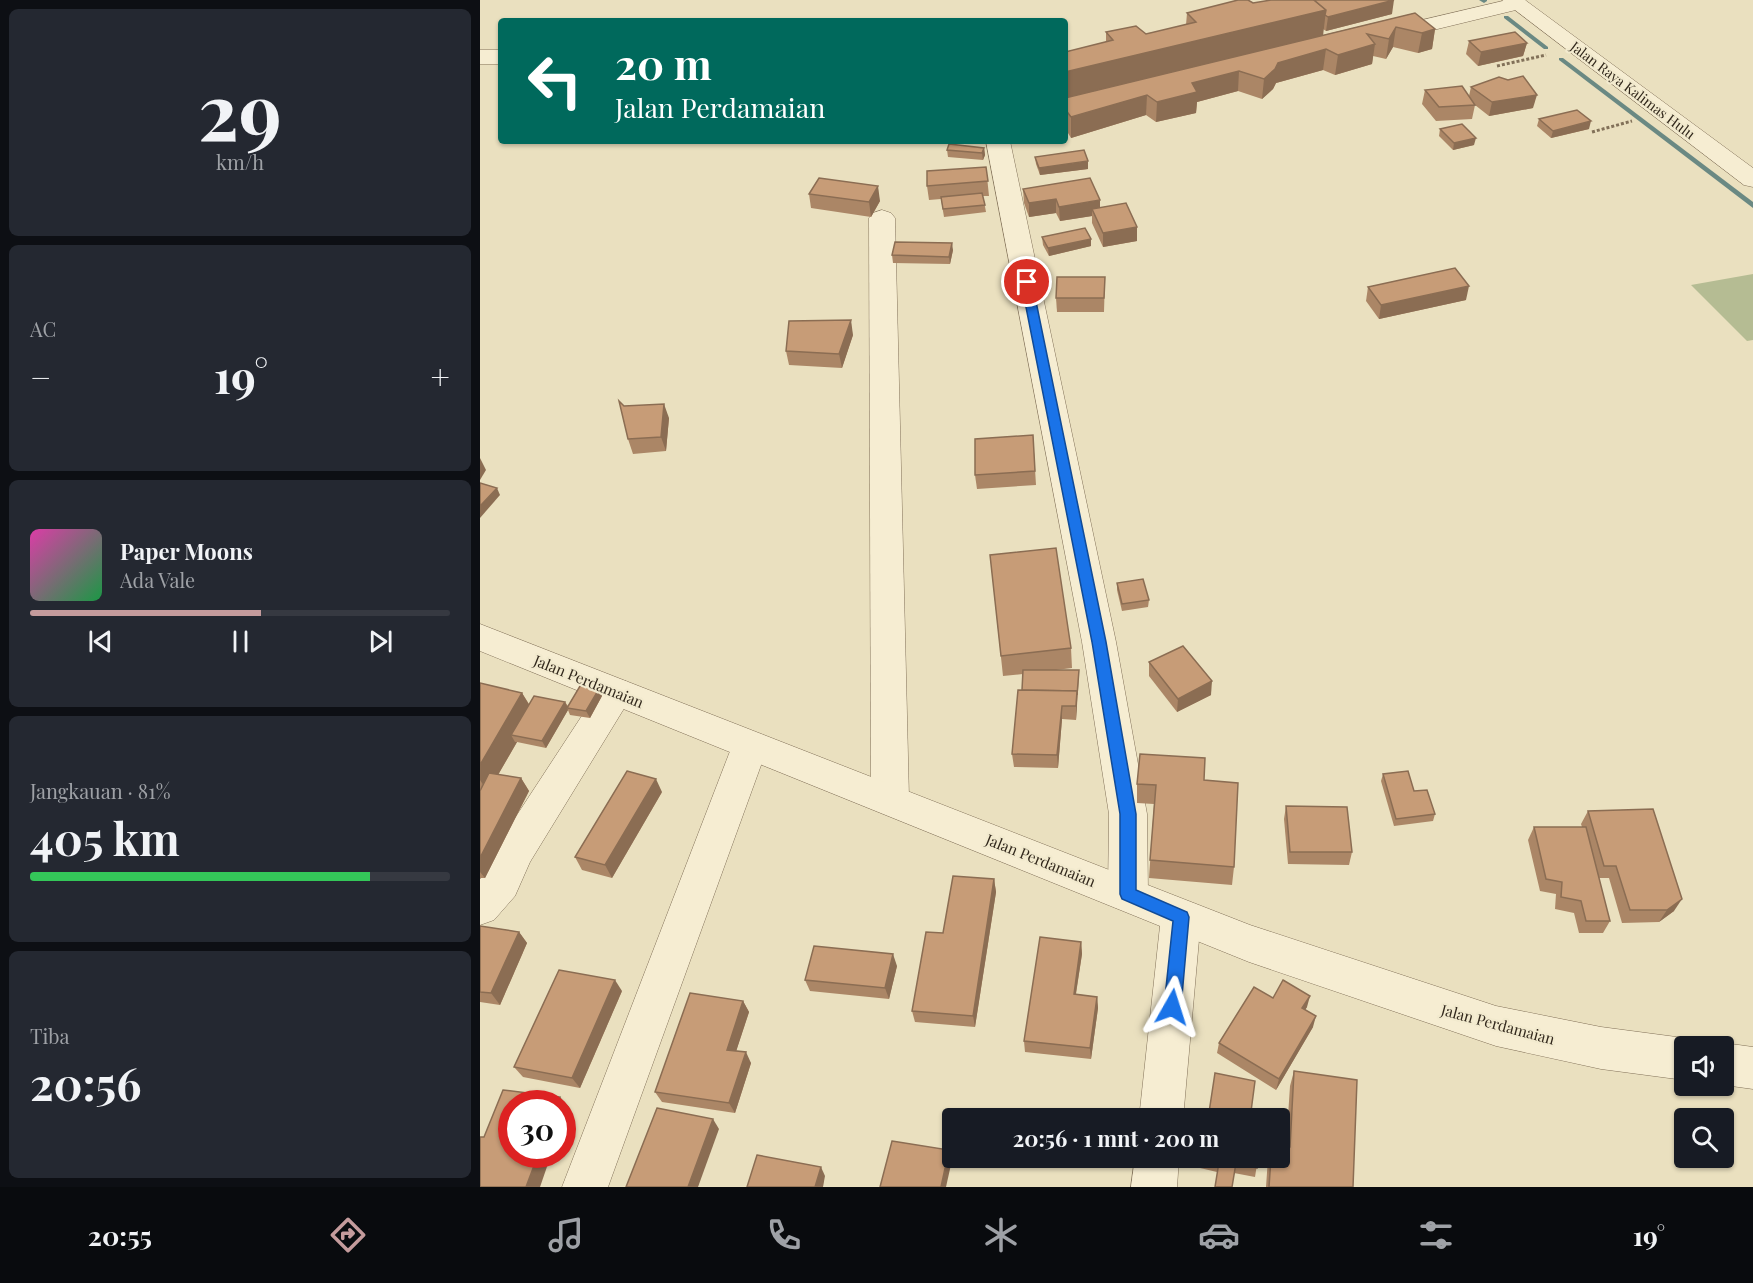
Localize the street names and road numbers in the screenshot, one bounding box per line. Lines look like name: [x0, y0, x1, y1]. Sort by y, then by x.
street label: Jalan Raya Kalimas Hulu: [1566, 36, 1699, 143]
street label: Jalan Perdamaian: [530, 649, 647, 712]
street label: Jalan Perdamaian: [982, 828, 1099, 891]
street label: Jalan Perdamaian: [1438, 999, 1557, 1049]

